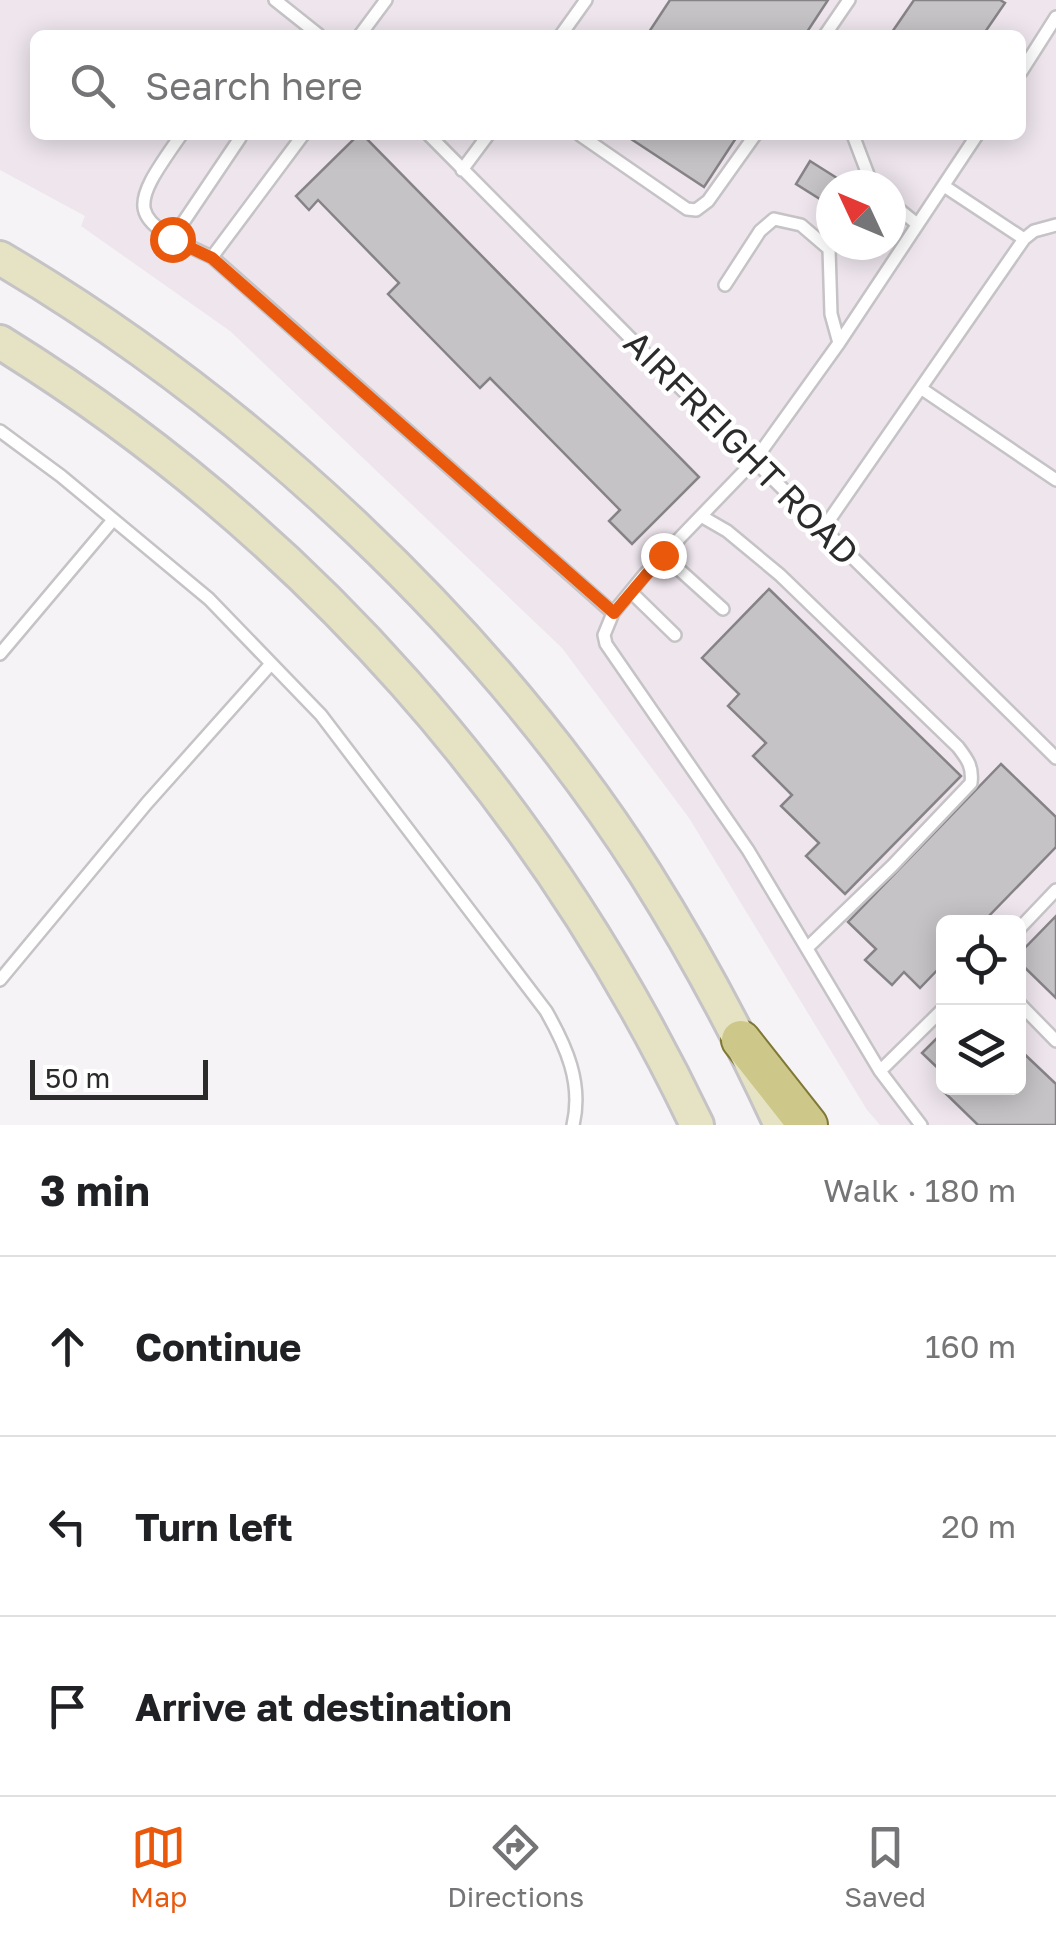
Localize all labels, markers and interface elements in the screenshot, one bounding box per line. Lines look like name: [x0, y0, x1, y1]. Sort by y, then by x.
search box: [30, 30, 1026, 140]
icon: search: [65, 58, 120, 113]
text: Search here: [145, 63, 363, 108]
north arrow: [816, 170, 906, 260]
route start: [150, 217, 196, 263]
street label: AIRFREIGHT ROAD: [616, 321, 868, 573]
route end: [641, 533, 687, 579]
map controls: [936, 915, 1026, 1095]
button: locate: [936, 915, 1026, 1005]
button: layers: [936, 1005, 1026, 1095]
scale bar: [30, 1055, 208, 1100]
text: 50 m: [45, 1061, 110, 1094]
text: 3 min: [40, 1165, 150, 1215]
text: Walk · 180 m: [823, 1171, 1016, 1209]
icon: ahead: [40, 1319, 95, 1374]
text: Continue: [135, 1324, 301, 1369]
text: 160 m: [925, 1327, 1016, 1365]
icon: left: [40, 1499, 95, 1554]
text: Turn left: [135, 1504, 293, 1549]
text: 20 m: [941, 1507, 1016, 1545]
icon: arrive: [40, 1679, 95, 1734]
text: Arrive at destination: [135, 1684, 512, 1729]
tab: Map: [130, 1820, 187, 1913]
tab: Directions: [447, 1820, 584, 1913]
tab: Saved: [844, 1820, 926, 1913]

